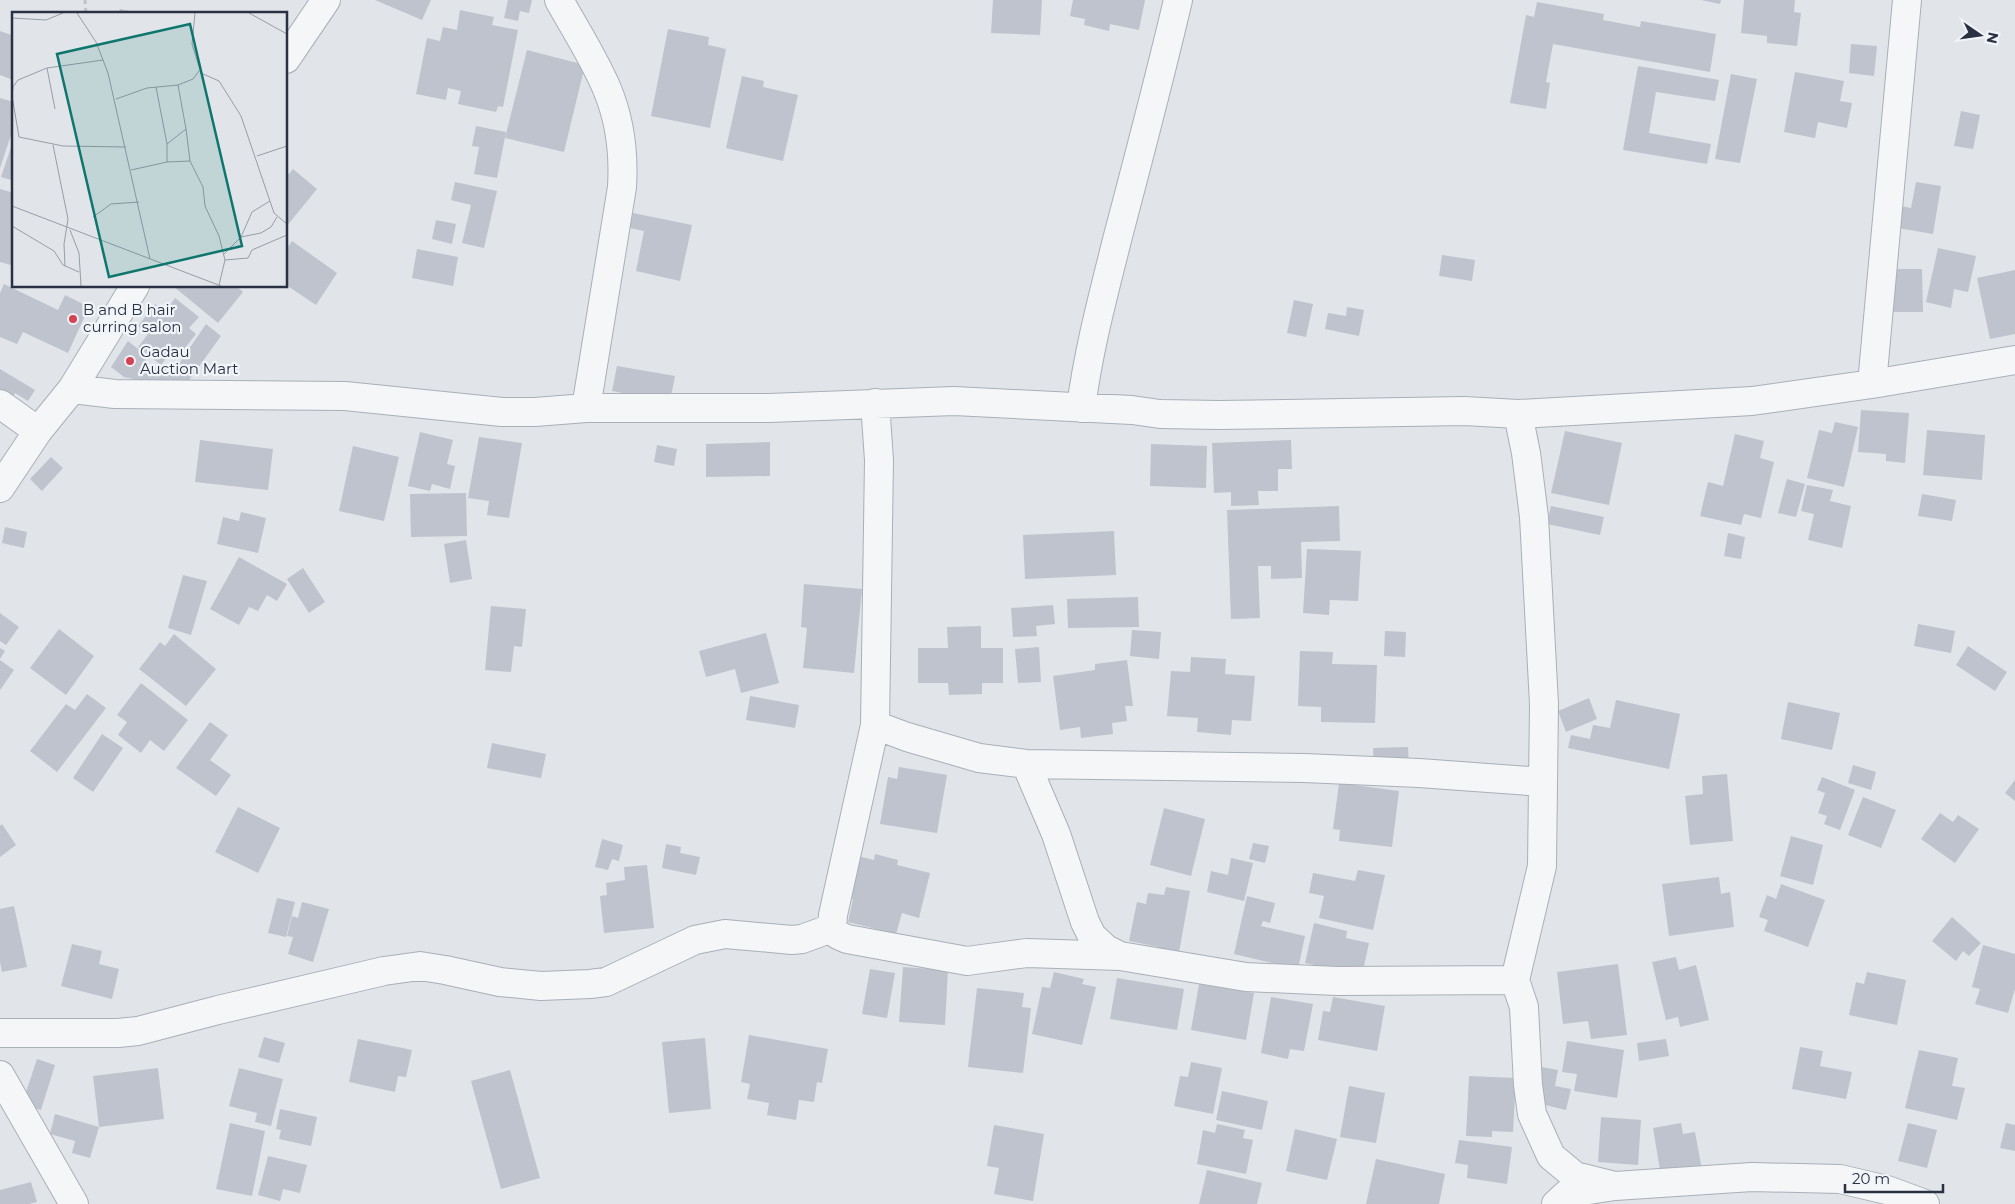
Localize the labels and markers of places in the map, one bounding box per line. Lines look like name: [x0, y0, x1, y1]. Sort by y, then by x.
place label: B and B hair curring salon: [83, 300, 181, 336]
marker: B and B hair curring salon: [67, 313, 79, 325]
place label: Gadau Auction Mart: [140, 342, 238, 378]
marker: Gadau Auction Mart: [124, 355, 136, 367]

